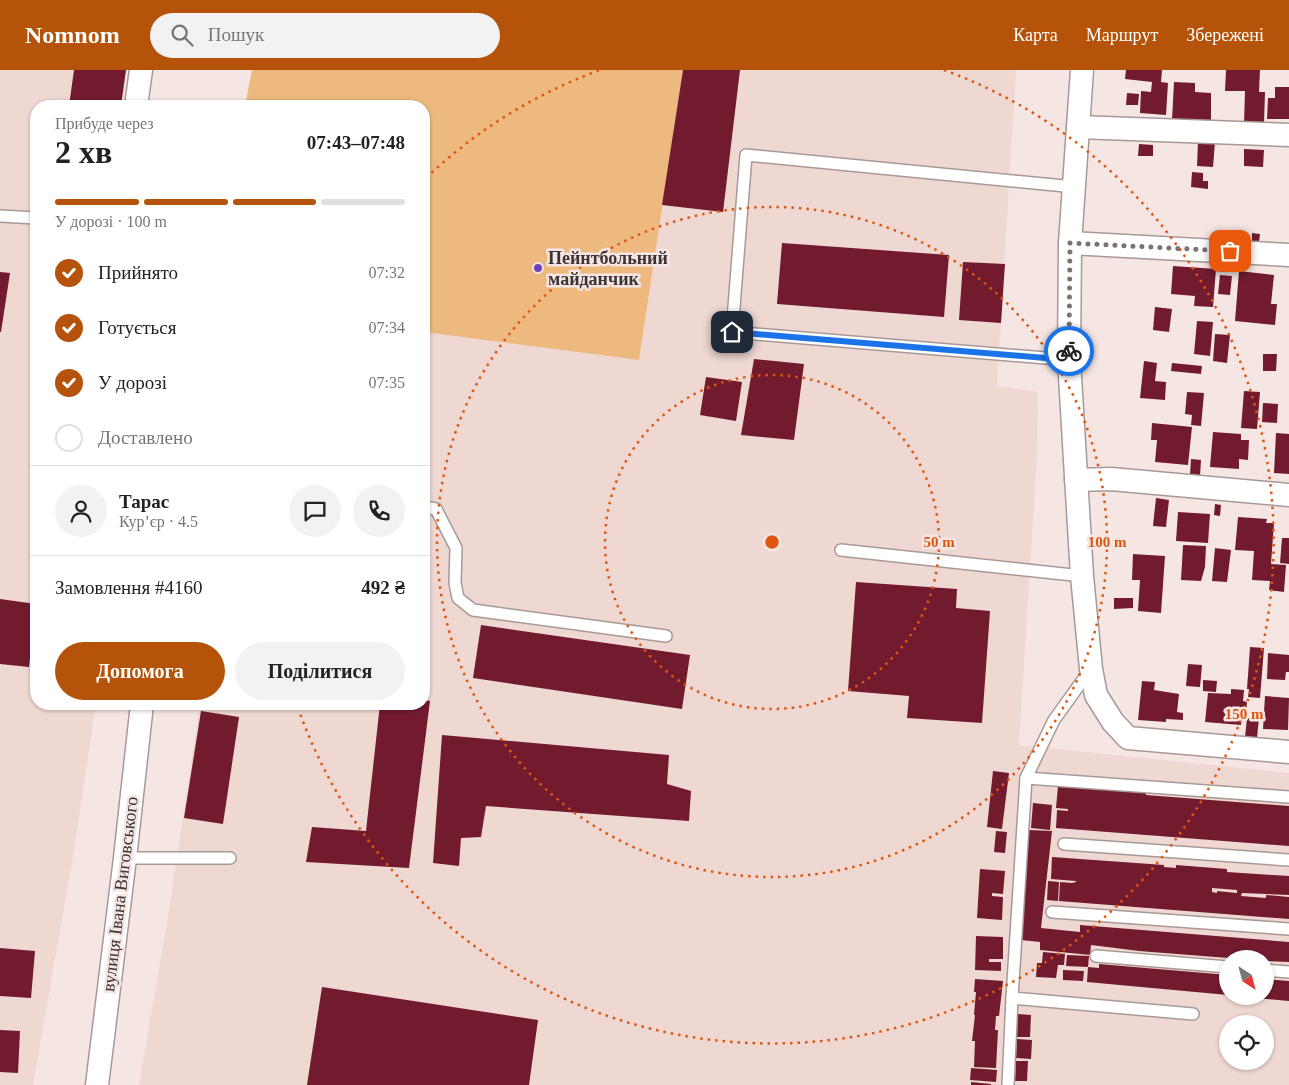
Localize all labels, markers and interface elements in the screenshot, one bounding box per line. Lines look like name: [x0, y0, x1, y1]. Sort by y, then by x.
search box: [150, 13, 500, 58]
icon: search: [168, 21, 196, 49]
text: Nomnom: [25, 22, 120, 48]
text: Пошук: [208, 24, 264, 45]
text: Карта: [1013, 25, 1058, 45]
text: Маршрут: [1086, 25, 1158, 45]
text: Збережені: [1186, 25, 1264, 45]
text: Прибуде через: [55, 115, 154, 132]
text: 07:43–07:48: [307, 132, 405, 153]
text: 2 хв: [55, 134, 112, 170]
text: У дорозі · 100 m: [55, 213, 167, 230]
pin: [1209, 230, 1251, 272]
icon: bag: [1216, 237, 1244, 265]
place label: Пейнтбольний майданчик: [548, 248, 668, 289]
icon: check: [55, 259, 83, 287]
text: Прийнято: [98, 262, 178, 283]
marker: Пейнтбольний майданчик: [532, 262, 544, 274]
text: 07:32: [369, 264, 405, 281]
pin: [711, 311, 753, 353]
icon: check: [55, 314, 83, 342]
text: Готується: [98, 317, 176, 338]
icon: home: [718, 318, 746, 346]
text: 07:34: [369, 319, 405, 336]
courier: [1044, 326, 1094, 376]
icon: bike: [1055, 337, 1083, 365]
icon: check: [55, 369, 83, 397]
text: У дорозі: [98, 372, 167, 393]
text: 07:35: [369, 374, 405, 391]
text: Доставлено: [98, 427, 193, 448]
button: person: [55, 485, 107, 537]
button: chat: [289, 485, 341, 537]
button: phone: [353, 485, 405, 537]
text: Тарас: [119, 491, 169, 512]
text: Кур’єр · 4.5: [119, 513, 198, 530]
centre of rings: [763, 533, 781, 551]
text: 50 m: [923, 534, 955, 550]
text: 100 m: [1088, 534, 1127, 550]
text: Замовлення #4160: [55, 577, 202, 598]
text: 492 ₴: [361, 577, 405, 598]
button: Допомога: [55, 642, 225, 700]
button: Поділитися: [235, 642, 405, 700]
text: 150 m: [1225, 706, 1264, 722]
street label: вулиця Івана Виговського: [98, 795, 142, 993]
north arrow: [1219, 950, 1274, 1005]
map controls: [1219, 950, 1274, 1070]
button: locate: [1219, 1015, 1274, 1070]

